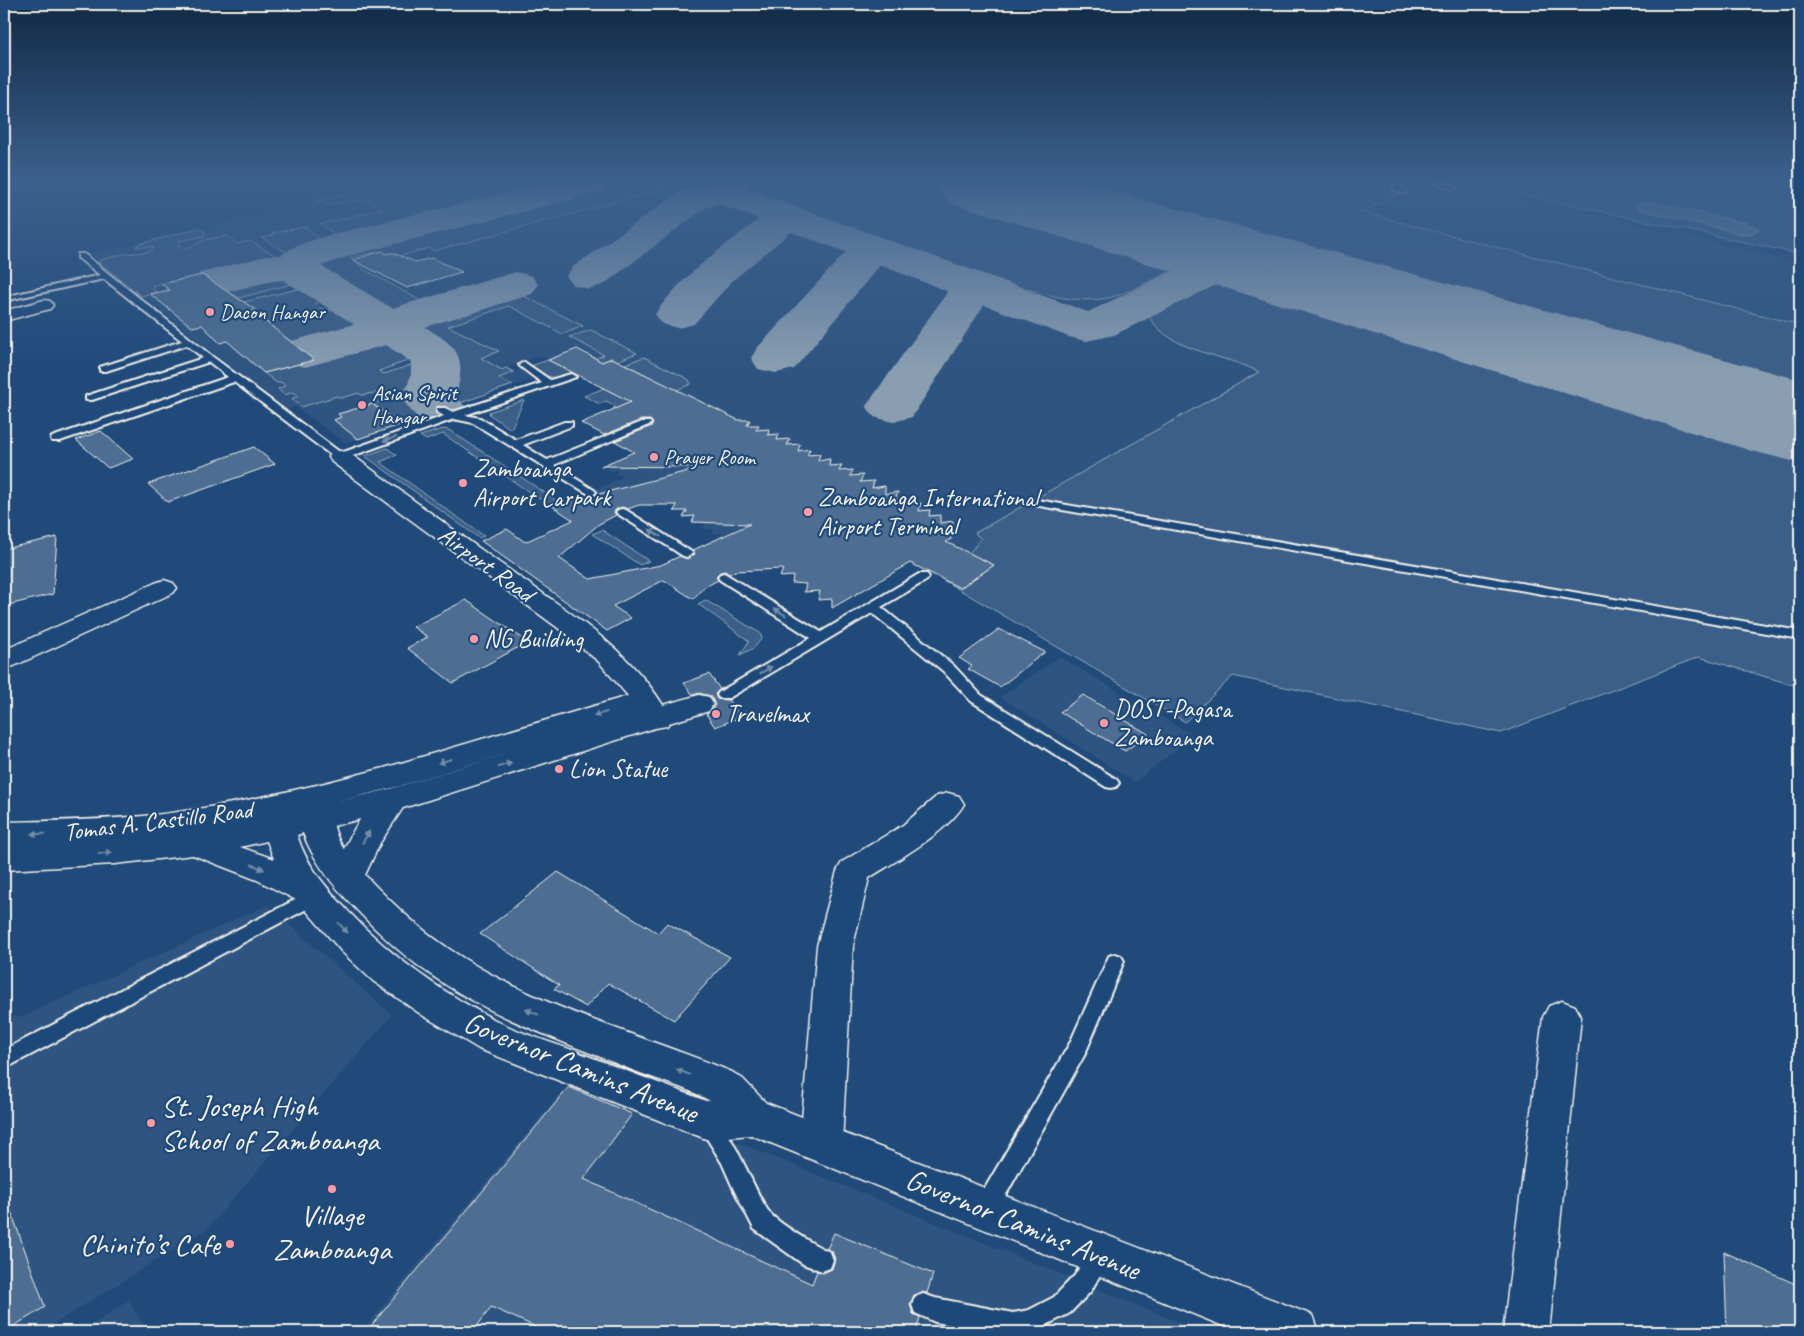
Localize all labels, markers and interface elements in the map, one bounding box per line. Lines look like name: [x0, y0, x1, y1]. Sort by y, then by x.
place label: Dacon Hangar: [220, 299, 326, 325]
marker: Dacon Hangar: [204, 306, 216, 318]
place label: Asian Spirit Hangar: [372, 380, 459, 430]
marker: Asian Spirit Hangar: [356, 399, 368, 411]
one-way arrow: [382, 435, 397, 443]
place label: Prayer Room: [664, 444, 757, 470]
marker: Prayer Room: [648, 451, 660, 463]
place label: Zamboanga Airport Carpark: [473, 453, 612, 514]
marker: Zamboanga Airport Carpark: [457, 477, 469, 489]
place label: Zamboanga International Airport Terminal: [818, 482, 1043, 543]
marker: Zamboanga International Airport Terminal: [802, 506, 814, 518]
street label: Airport Road: [432, 519, 544, 612]
one-way arrow: [648, 528, 661, 537]
one-way arrow: [773, 607, 786, 616]
place label: NG Building: [484, 623, 584, 655]
marker: NG Building: [468, 633, 480, 645]
one-way arrow: [760, 666, 773, 675]
place label: DOST-Pagasa Zamboanga: [1114, 693, 1234, 754]
place label: Travelmax: [726, 698, 811, 730]
marker: Travelmax: [710, 708, 722, 720]
one-way arrow: [593, 710, 608, 718]
marker: DOST-Pagasa Zamboanga: [1098, 717, 1110, 729]
place label: Lion Statue: [569, 753, 669, 785]
one-way arrow: [437, 757, 452, 765]
one-way arrow: [498, 761, 513, 769]
marker: Lion Statue: [553, 763, 565, 775]
street label: Tomas A. Castillo Road: [62, 793, 258, 848]
one-way arrow: [30, 830, 46, 838]
one-way arrow: [361, 830, 370, 843]
one-way arrow: [97, 849, 113, 857]
one-way arrow: [251, 863, 265, 871]
one-way arrow: [337, 922, 349, 934]
street label: Governor Camins Avenue: [458, 1003, 706, 1132]
one-way arrow: [524, 1008, 539, 1015]
one-way arrow: [675, 1068, 690, 1075]
place label: St. Joseph High School of Zamboanga: [161, 1087, 381, 1159]
marker: St. Joseph High School of Zamboanga: [145, 1117, 157, 1129]
street label: Governor Camins Avenue: [900, 1160, 1148, 1289]
marker: Village Zamboanga: [326, 1183, 338, 1195]
place label: Village Zamboanga: [273, 1196, 393, 1268]
place label: Chinito’s Cafe: [80, 1225, 222, 1263]
marker: Chinito’s Cafe: [224, 1238, 236, 1250]

